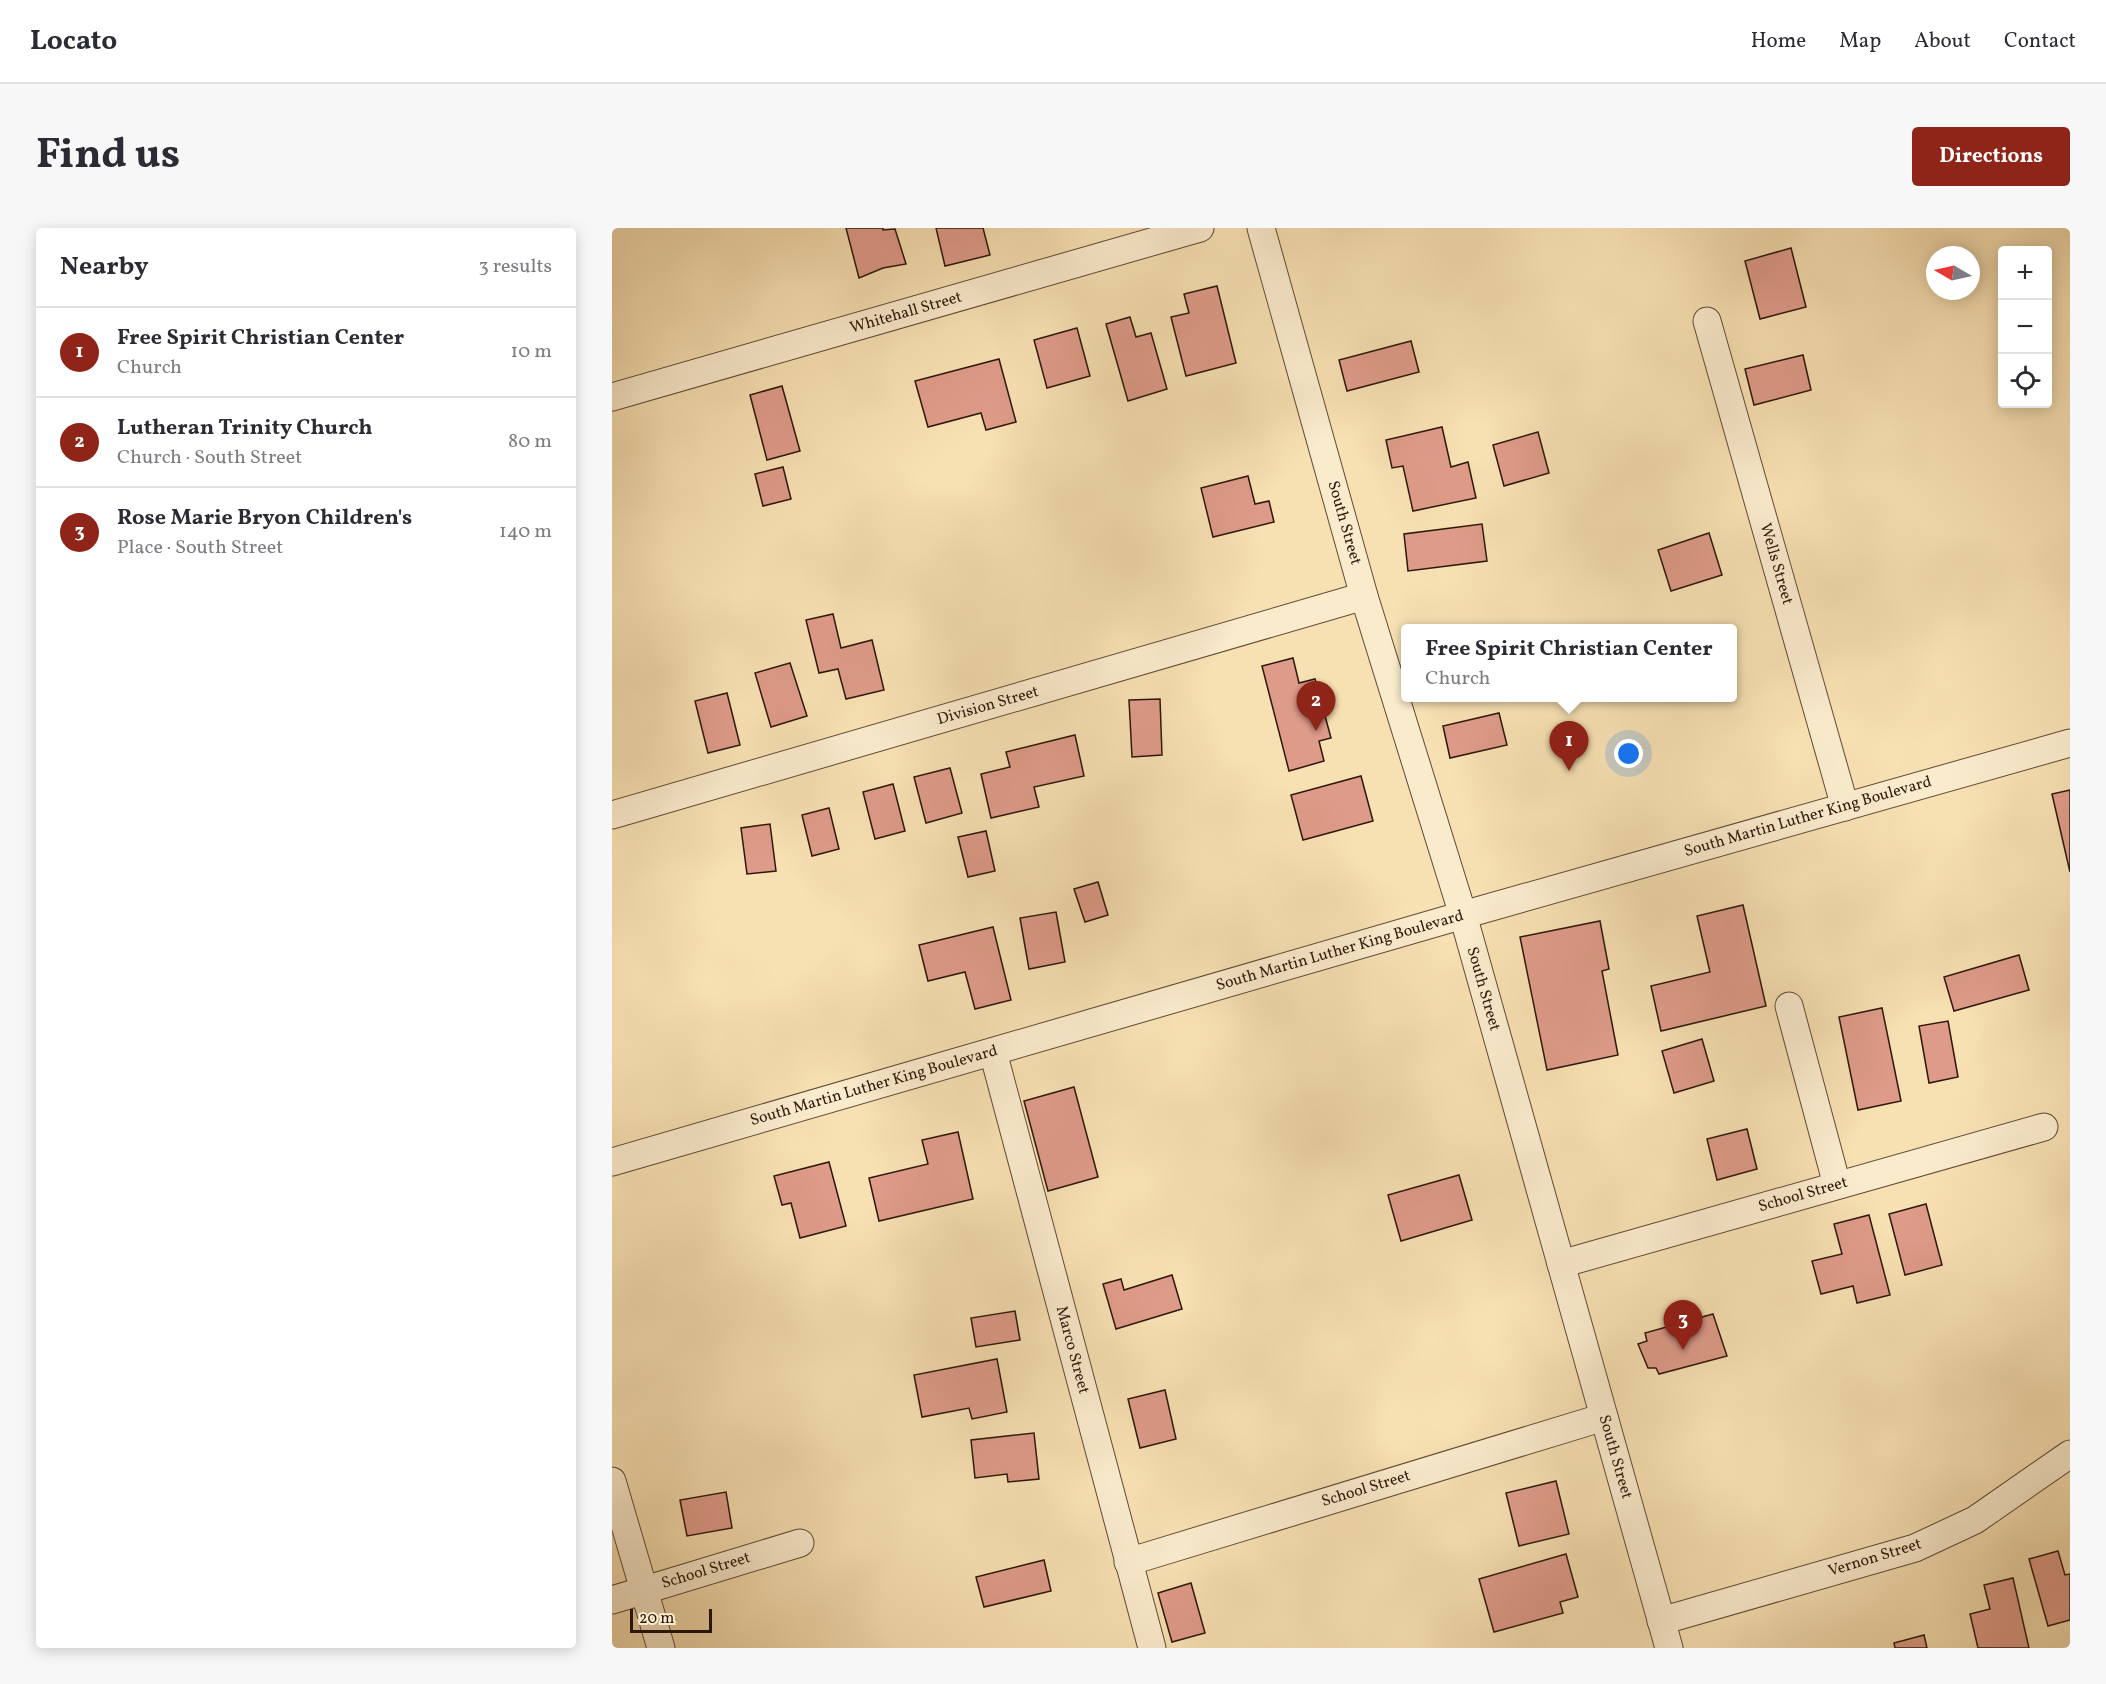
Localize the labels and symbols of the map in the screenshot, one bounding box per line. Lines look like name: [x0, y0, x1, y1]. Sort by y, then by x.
north arrow: [1926, 246, 1980, 300]
street label: Whitehall Street: [847, 286, 965, 339]
street label: South Street: [1321, 478, 1367, 568]
street label: Wells Street: [1754, 521, 1798, 608]
street label: Division Street: [935, 681, 1042, 731]
pin: 2: [1296, 682, 1336, 731]
pin: 1: [1550, 722, 1588, 771]
your location: [1614, 739, 1643, 768]
street label: South Martin Luther King Boulevard: [1682, 771, 1934, 863]
street label: South Martin Luther King Boulevard: [1214, 905, 1466, 997]
street label: South Street: [1460, 944, 1506, 1034]
street label: South Martin Luther King Boulevard: [748, 1040, 1000, 1132]
street label: School Street: [1756, 1172, 1851, 1218]
pin: 3: [1664, 1300, 1702, 1350]
street label: Marco Street: [1050, 1304, 1094, 1397]
street label: South Street: [1592, 1412, 1638, 1502]
street label: School Street: [1319, 1465, 1414, 1513]
street label: Vernon Street: [1826, 1533, 1925, 1583]
street label: School Street: [659, 1547, 754, 1595]
scale bar: [630, 1606, 712, 1634]

